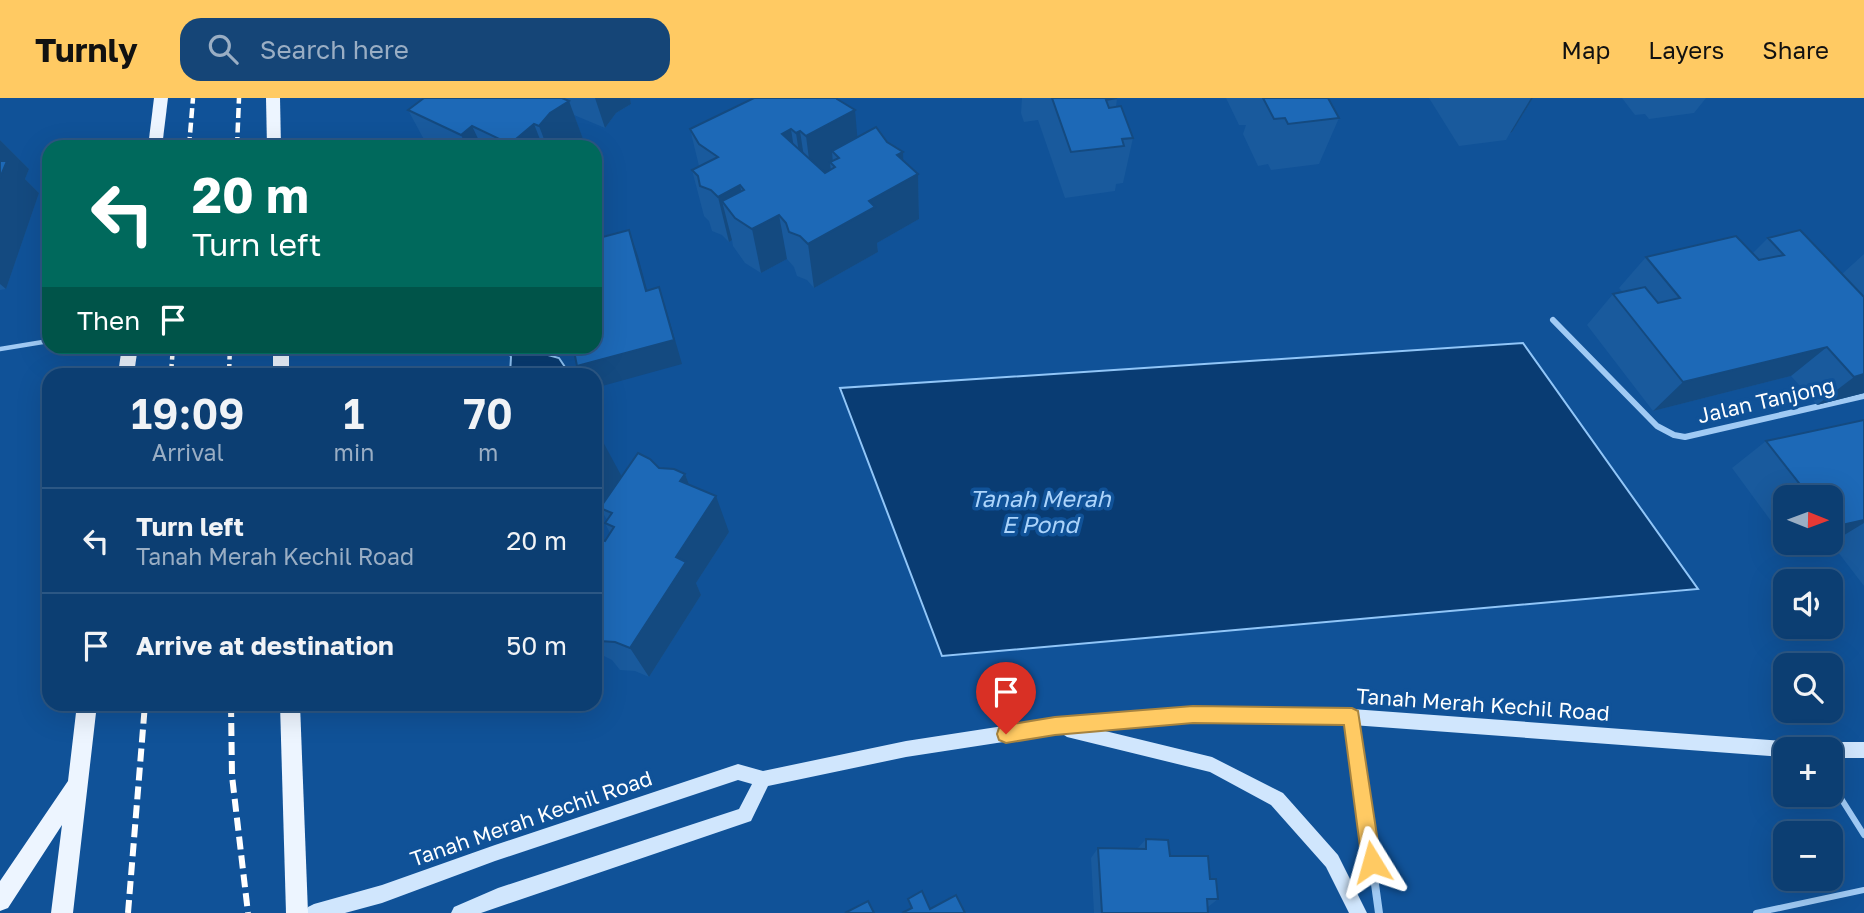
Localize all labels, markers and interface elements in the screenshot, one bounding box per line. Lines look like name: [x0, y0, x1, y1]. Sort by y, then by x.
search box: [180, 18, 670, 81]
text: Turnly: [35, 30, 138, 69]
icon: search: [204, 30, 242, 68]
text: Search here: [260, 34, 409, 65]
text: Map: [1561, 35, 1610, 64]
text: Layers: [1648, 35, 1724, 64]
text: Share: [1762, 35, 1829, 64]
text: 20 m: [192, 165, 309, 224]
icon: left: [77, 168, 168, 259]
text: Turn left: [192, 225, 321, 263]
icon: arrive: [154, 301, 192, 339]
text: Then: [77, 305, 140, 336]
street label: Jalan Tanjong: [1695, 372, 1837, 428]
text: 19:09: [131, 388, 245, 438]
text: 1: [343, 388, 365, 438]
text: 70: [463, 388, 513, 438]
text: Arrival: [152, 438, 224, 466]
text: min: [334, 438, 374, 466]
text: m: [478, 438, 498, 466]
water label: Tanah Merah E Pond: [969, 484, 1111, 538]
north arrow: [1773, 485, 1843, 555]
map controls: [1773, 485, 1843, 891]
text: Turn left: [136, 511, 244, 542]
icon: left: [77, 522, 115, 560]
text: 20 m: [506, 525, 567, 556]
text: Tanah Merah Kechil Road: [136, 542, 414, 570]
button: sound: [1773, 569, 1843, 639]
icon: arrive: [77, 627, 115, 665]
text: Arrive at destination: [136, 630, 394, 661]
text: 50 m: [506, 630, 567, 661]
button: search: [1773, 653, 1843, 723]
pin: [976, 662, 1036, 734]
icon: arrive: [987, 673, 1025, 711]
street label: Tanah Merah Kechil Road: [1355, 682, 1611, 726]
button: +: [1773, 737, 1843, 807]
street label: Tanah Merah Kechil Road: [407, 764, 655, 872]
button: −: [1773, 821, 1843, 891]
position arrow: [1335, 825, 1409, 899]

